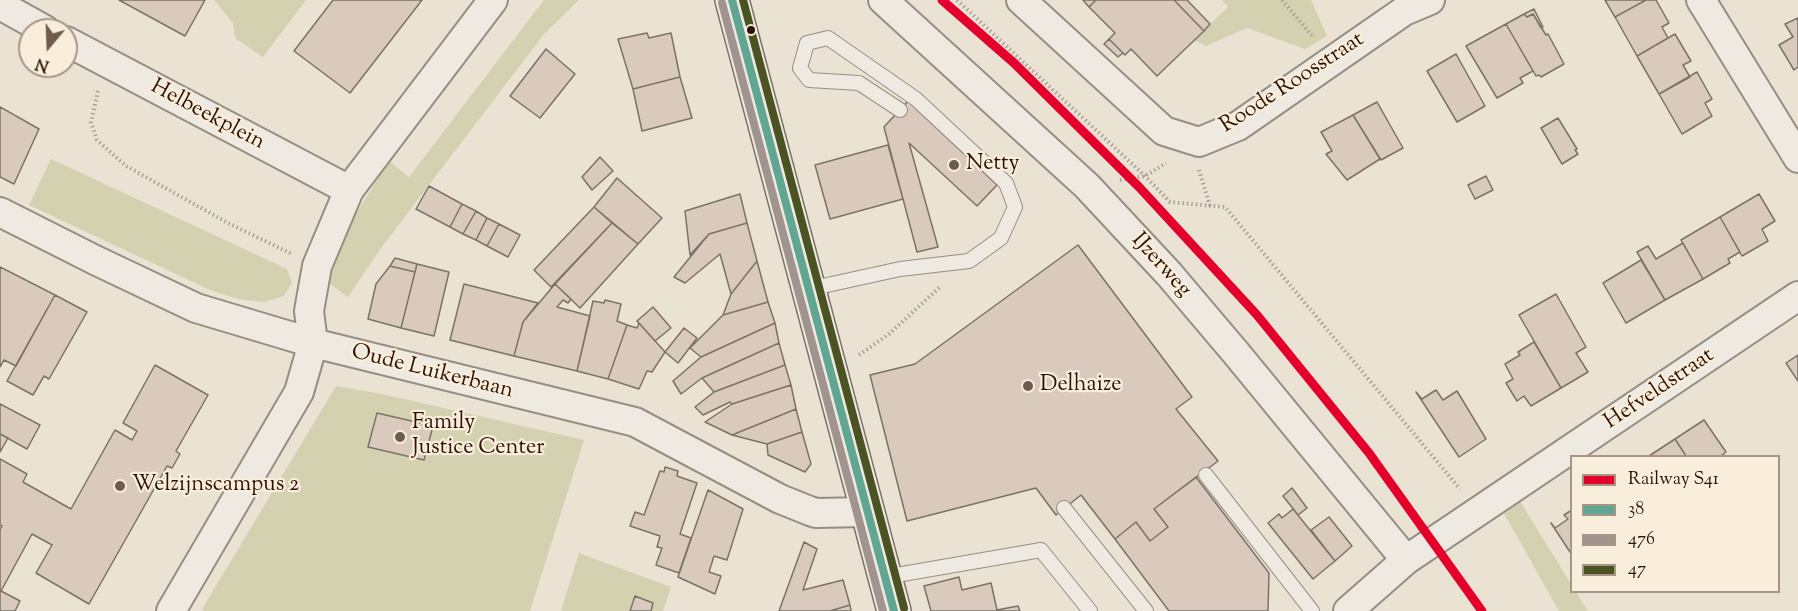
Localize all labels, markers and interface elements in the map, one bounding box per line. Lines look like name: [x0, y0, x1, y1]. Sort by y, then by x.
north arrow: [18, 18, 78, 78]
unlabelled marker: [745, 24, 757, 36]
street label: Roode Roosstraat: [1216, 28, 1370, 140]
text: N: [33, 51, 52, 77]
street label: Helbeekplein: [145, 75, 269, 157]
place label: Netty: [966, 152, 1019, 178]
marker: Netty: [947, 158, 961, 172]
street label: IJzerweg: [1124, 228, 1196, 304]
street label: Oude Luikerbaan: [348, 340, 516, 406]
street label: Hefveldstraat: [1600, 344, 1720, 436]
place label: Delhaize: [1040, 373, 1122, 399]
marker: Delhaize: [1021, 379, 1035, 393]
place label: Family Justice Center: [412, 411, 544, 463]
marker: Family Justice Center: [393, 430, 407, 444]
legend: [1570, 455, 1780, 593]
text: Railway S41: [1628, 467, 1719, 493]
place label: Welzijnscampus 2: [132, 473, 299, 499]
marker: Welzijnscampus 2: [113, 479, 127, 493]
text: 38: [1628, 497, 1644, 523]
text: 476: [1628, 527, 1655, 553]
text: 47: [1628, 557, 1646, 583]

